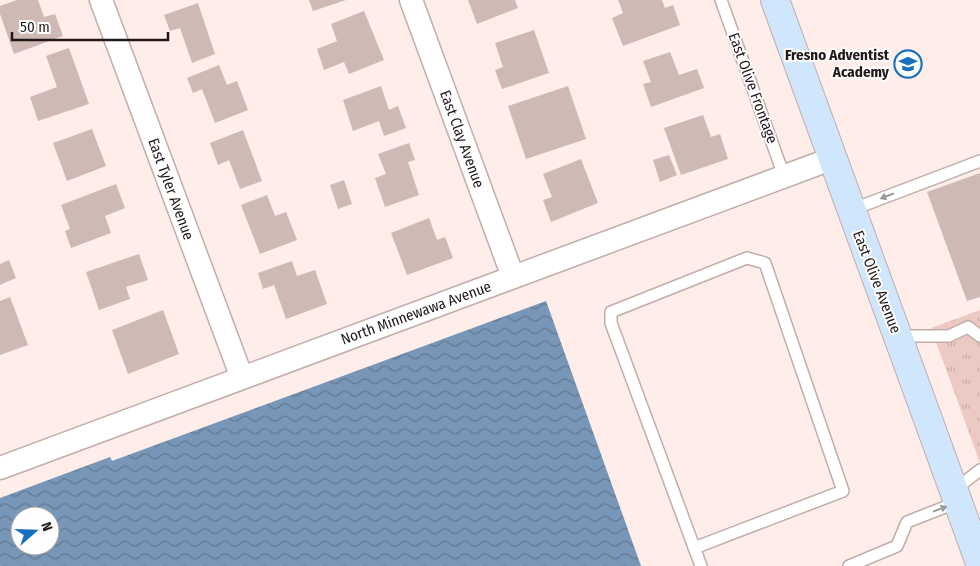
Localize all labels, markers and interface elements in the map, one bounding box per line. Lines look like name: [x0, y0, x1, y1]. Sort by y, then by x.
scale bar: [12, 10, 169, 42]
text: 50 m: [20, 18, 50, 36]
street label: East Olive Frontage: [725, 30, 781, 146]
place label: Fresno Adventist Academy: [785, 46, 890, 81]
school or university icon: Fresno Adventist Academy: [893, 49, 923, 79]
street label: East Clay Avenue: [436, 88, 488, 190]
street label: East Tyler Avenue: [144, 136, 198, 242]
one-way arrow: [879, 192, 894, 200]
street label: East Olive Avenue: [849, 228, 905, 336]
street label: North Minnewawa Avenue: [338, 277, 494, 349]
one-way arrow: [932, 505, 947, 512]
north arrow: [10, 506, 60, 556]
text: N: [37, 520, 56, 534]

